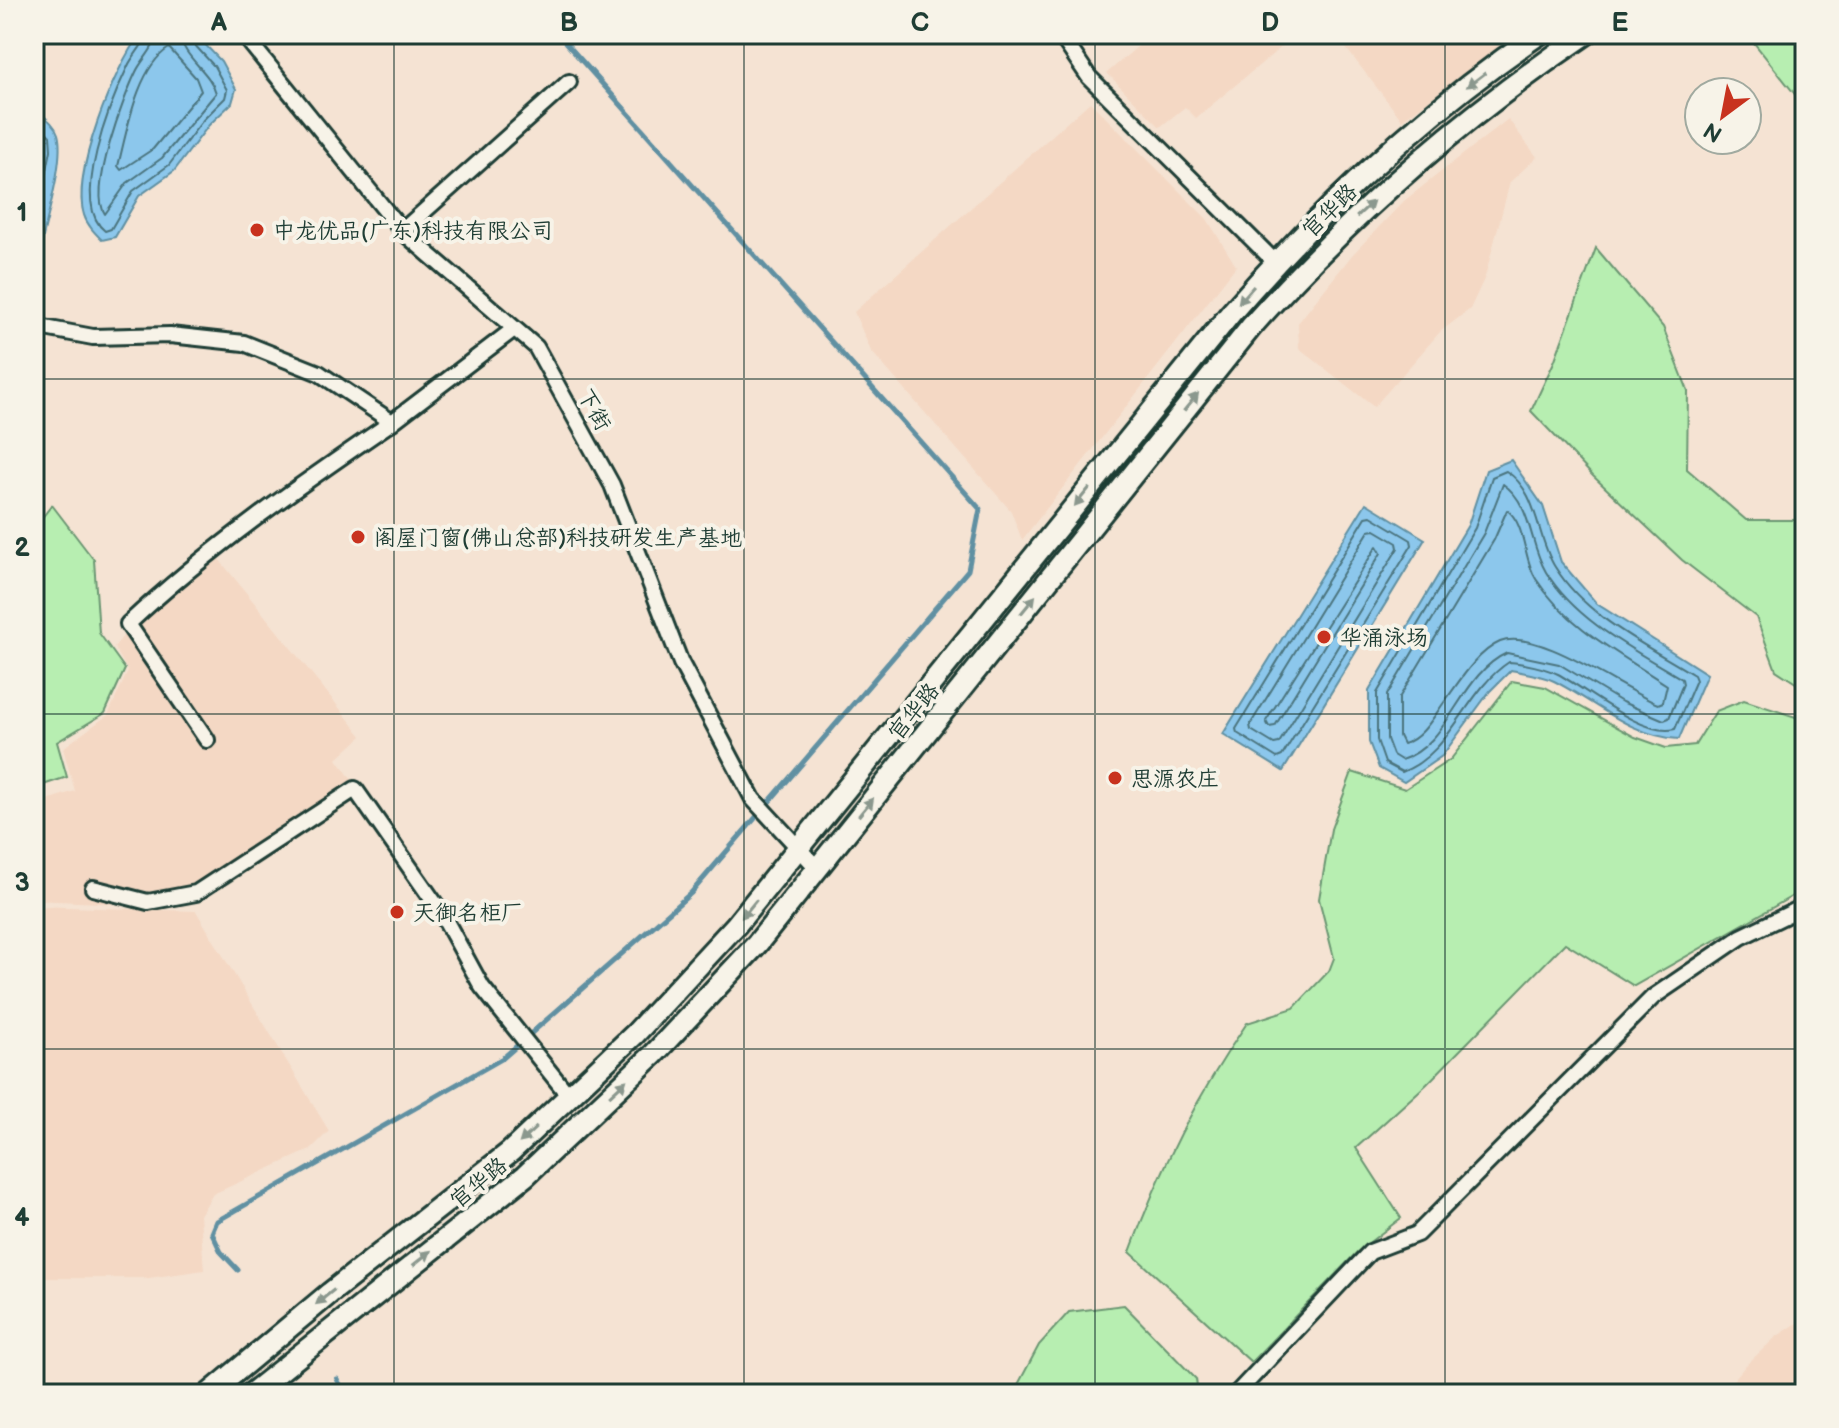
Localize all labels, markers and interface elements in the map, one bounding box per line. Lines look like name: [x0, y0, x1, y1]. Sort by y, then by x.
text: A: [210, 8, 227, 39]
text: B: [560, 8, 578, 39]
text: C: [911, 8, 929, 39]
text: D: [1261, 8, 1279, 39]
text: E: [1612, 8, 1629, 39]
one-way arrow: [1466, 71, 1486, 87]
north arrow: [1683, 76, 1763, 156]
text: N: [1699, 116, 1727, 148]
street label: 官华路: [1297, 178, 1363, 244]
text: 1: [17, 198, 27, 229]
one-way arrow: [1355, 200, 1374, 218]
place label: 中龙优品(广东)科技有限公司: [273, 218, 553, 245]
marker: 中龙优品(广东)科技有限公司: [248, 221, 266, 239]
one-way arrow: [1238, 285, 1255, 305]
street label: 下街: [571, 384, 616, 436]
one-way arrow: [1182, 392, 1199, 412]
one-way arrow: [1074, 487, 1091, 507]
place label: 阁屋门窗(佛山总部)科技研发生产基地: [374, 525, 742, 552]
marker: 阁屋门窗(佛山总部)科技研发生产基地: [349, 528, 367, 546]
text: 2: [14, 533, 30, 564]
one-way arrow: [1020, 595, 1036, 615]
place label: 华涌泳场: [1340, 625, 1428, 652]
marker: 华涌泳场: [1315, 628, 1333, 646]
street label: 官华路: [883, 678, 945, 746]
place label: 思源农庄: [1131, 766, 1219, 793]
marker: 思源农庄: [1106, 769, 1124, 787]
one-way arrow: [857, 797, 874, 818]
text: 3: [14, 868, 30, 899]
one-way arrow: [741, 899, 758, 919]
place label: 天御名柜厂: [413, 900, 523, 927]
marker: 天御名柜厂: [388, 903, 406, 921]
one-way arrow: [608, 1079, 627, 1098]
one-way arrow: [519, 1125, 538, 1143]
street label: 官华路: [445, 1152, 513, 1214]
text: 4: [14, 1203, 30, 1234]
one-way arrow: [412, 1250, 432, 1267]
one-way arrow: [315, 1288, 335, 1304]

